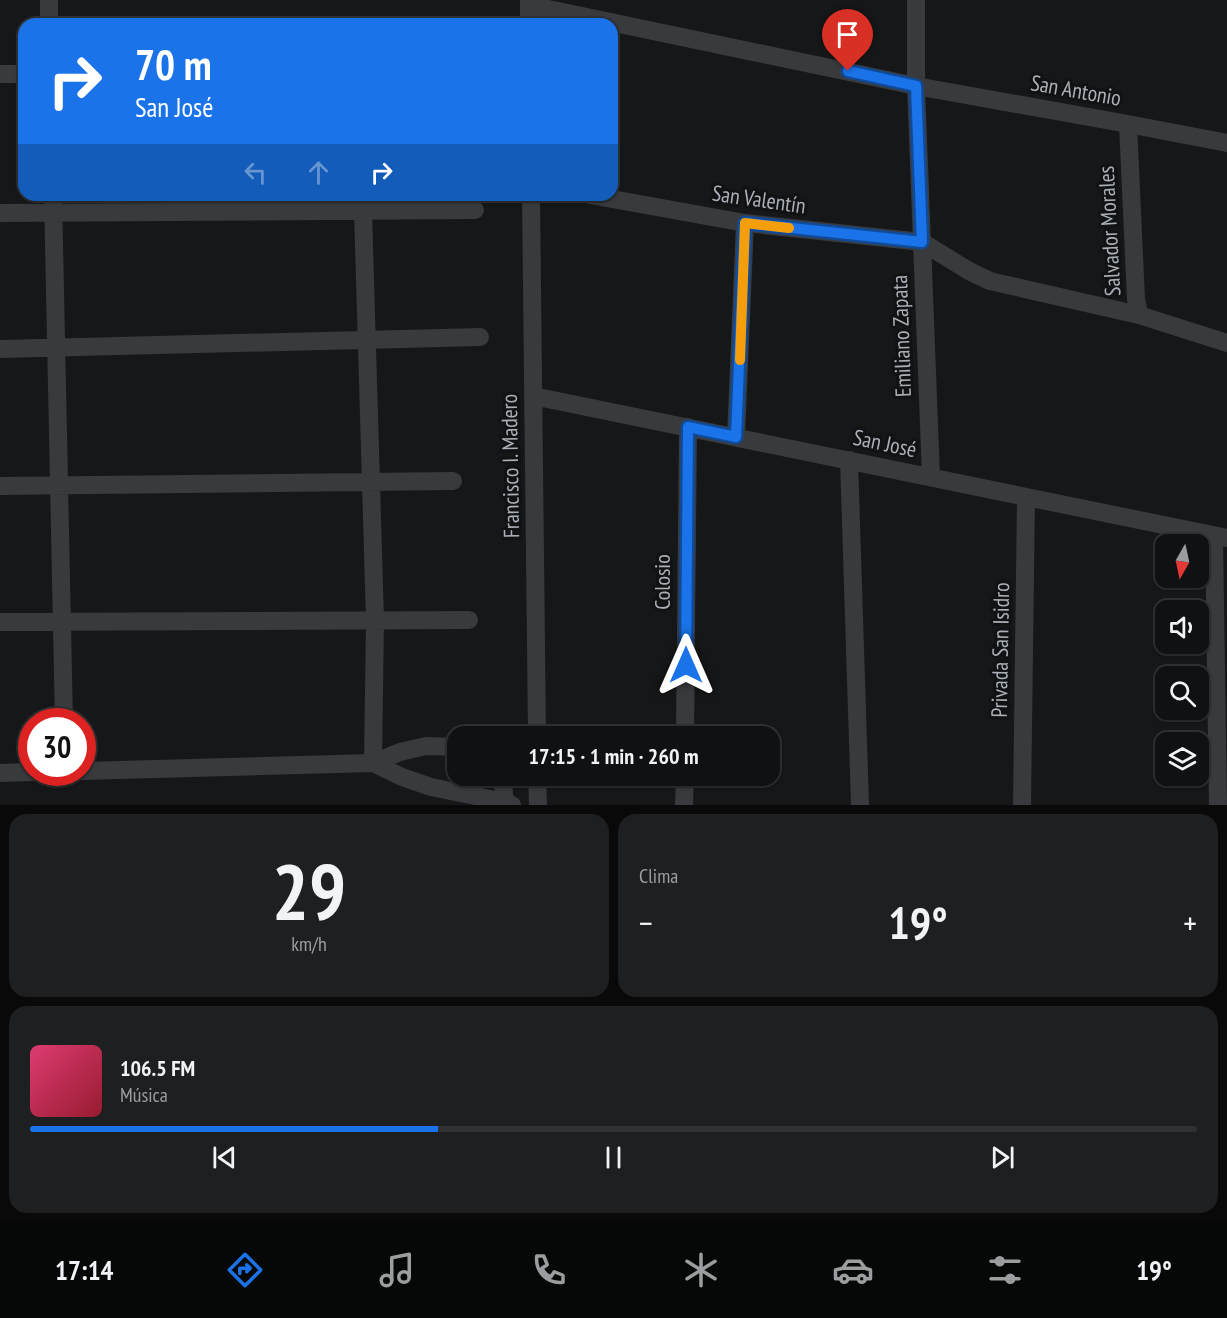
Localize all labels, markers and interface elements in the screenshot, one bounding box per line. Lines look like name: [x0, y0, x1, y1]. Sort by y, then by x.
pin: [822, 9, 873, 71]
icon: arrive: [831, 18, 864, 51]
text: 70 m: [135, 37, 212, 92]
icon: right: [36, 42, 114, 120]
street label: San Antonio: [1029, 68, 1123, 112]
text: San José: [135, 90, 213, 124]
icon: left: [239, 156, 272, 189]
icon: ahead: [302, 156, 335, 189]
icon: right: [365, 156, 398, 189]
street label: Salvador Morales: [1092, 165, 1126, 297]
street label: San Valentín: [710, 179, 808, 219]
street label: Emiliano Zapata: [885, 275, 917, 397]
street label: Francisco I. Madero: [495, 394, 525, 538]
street label: San José: [851, 423, 919, 463]
north arrow: [1155, 534, 1209, 588]
map controls: [1155, 534, 1209, 786]
street label: Colosio: [648, 554, 676, 610]
street label: Privada San Isidro: [985, 582, 1015, 718]
button: sound: [1155, 600, 1209, 654]
position arrow: [654, 633, 718, 697]
button: search: [1155, 666, 1209, 720]
speed limit sign: 30: [18, 708, 96, 786]
button: layers: [1155, 732, 1209, 786]
text: 17:15 · 1 min · 260 m: [528, 742, 699, 770]
text: 29: [272, 841, 346, 942]
text: Clima: [639, 863, 678, 889]
text: 19°: [888, 893, 948, 951]
text: −: [639, 901, 653, 944]
text: +: [1183, 901, 1197, 944]
text: km/h: [291, 931, 327, 957]
text: 106.5 FM: [120, 1054, 195, 1082]
text: Música: [120, 1082, 168, 1108]
icon: previous: [208, 1141, 241, 1174]
icon: pause: [597, 1141, 630, 1174]
icon: next: [986, 1141, 1019, 1174]
icon: directions: [224, 1249, 266, 1291]
icon: music: [376, 1249, 418, 1291]
icon: phone: [528, 1249, 570, 1291]
icon: climate: [680, 1249, 722, 1291]
icon: car: [832, 1249, 874, 1291]
icon: filters: [984, 1249, 1026, 1291]
text: 17:14: [55, 1253, 113, 1287]
text: 19°: [1136, 1253, 1172, 1287]

